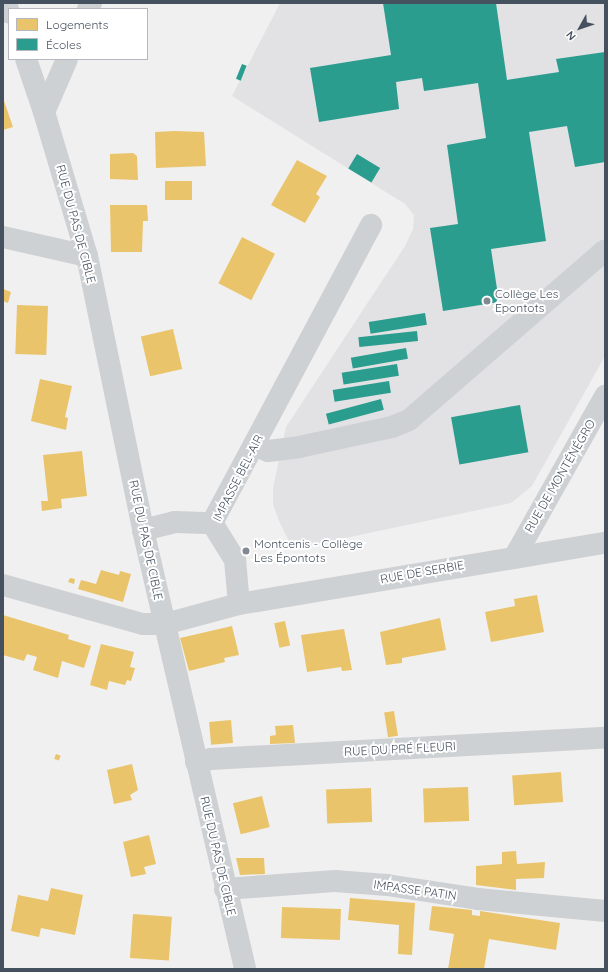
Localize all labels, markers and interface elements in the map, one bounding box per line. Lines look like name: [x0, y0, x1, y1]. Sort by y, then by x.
legend: [8, 8, 148, 60]
north arrow: [560, 8, 600, 48]
text: Logements: [46, 17, 108, 32]
text: N: [563, 28, 579, 43]
text: Écoles: [46, 37, 81, 52]
street label: RUE DU PAS DE CIBLE: [53, 163, 99, 285]
place label: Collège Les Epontots: [495, 287, 558, 315]
marker: Collège Les Epontots: [482, 296, 492, 306]
street label: RUE DE MONTÉNÉGRO: [522, 417, 598, 535]
street label: IMPASSE BEL-AIR: [210, 432, 266, 524]
street label: RUE DU PAS DE CIBLE: [126, 479, 166, 601]
place label: Montcenis - Collège Les Épontots: [254, 537, 363, 565]
marker: Montcenis - Collège Les Épontots: [241, 546, 251, 556]
street label: RUE DE SERBIE: [379, 558, 465, 586]
street label: RUE DU PRÉ FLEURI: [344, 739, 456, 759]
street label: RUE DU PAS DE CIBLE: [197, 795, 239, 917]
street label: IMPASSE PATIN: [373, 877, 457, 903]

